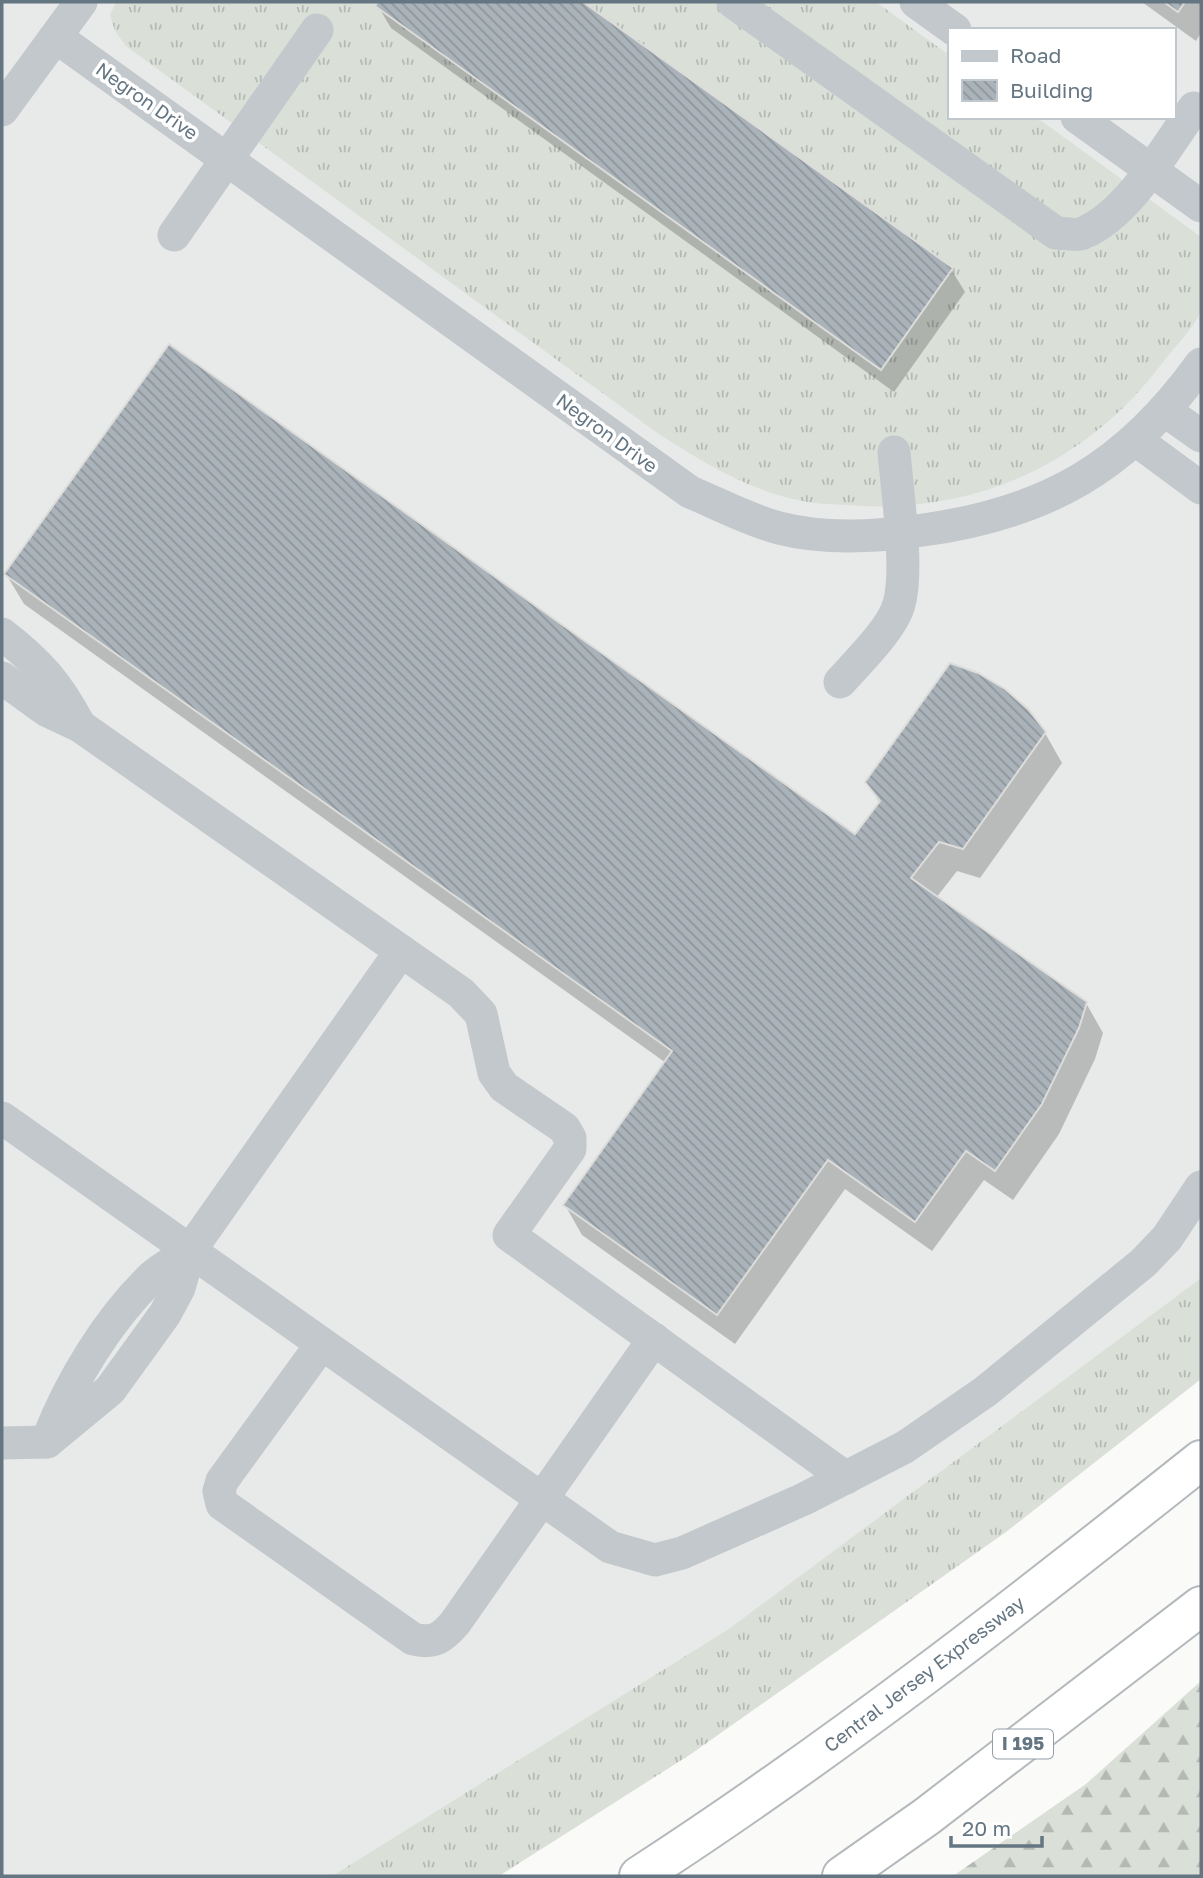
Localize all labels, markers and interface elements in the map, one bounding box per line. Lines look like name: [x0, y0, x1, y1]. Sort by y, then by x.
legend: [948, 28, 1175, 119]
text: Road: [1010, 42, 1061, 68]
street label: Negron Drive: [92, 57, 203, 144]
text: Building: [1010, 77, 1093, 103]
street label: Negron Drive: [552, 388, 662, 477]
street label: Central Jersey Expressway: [819, 1590, 1029, 1757]
road number: I 195: [993, 1730, 1053, 1758]
scale bar: [951, 1804, 1042, 1848]
text: 20 m: [962, 1815, 1011, 1841]

